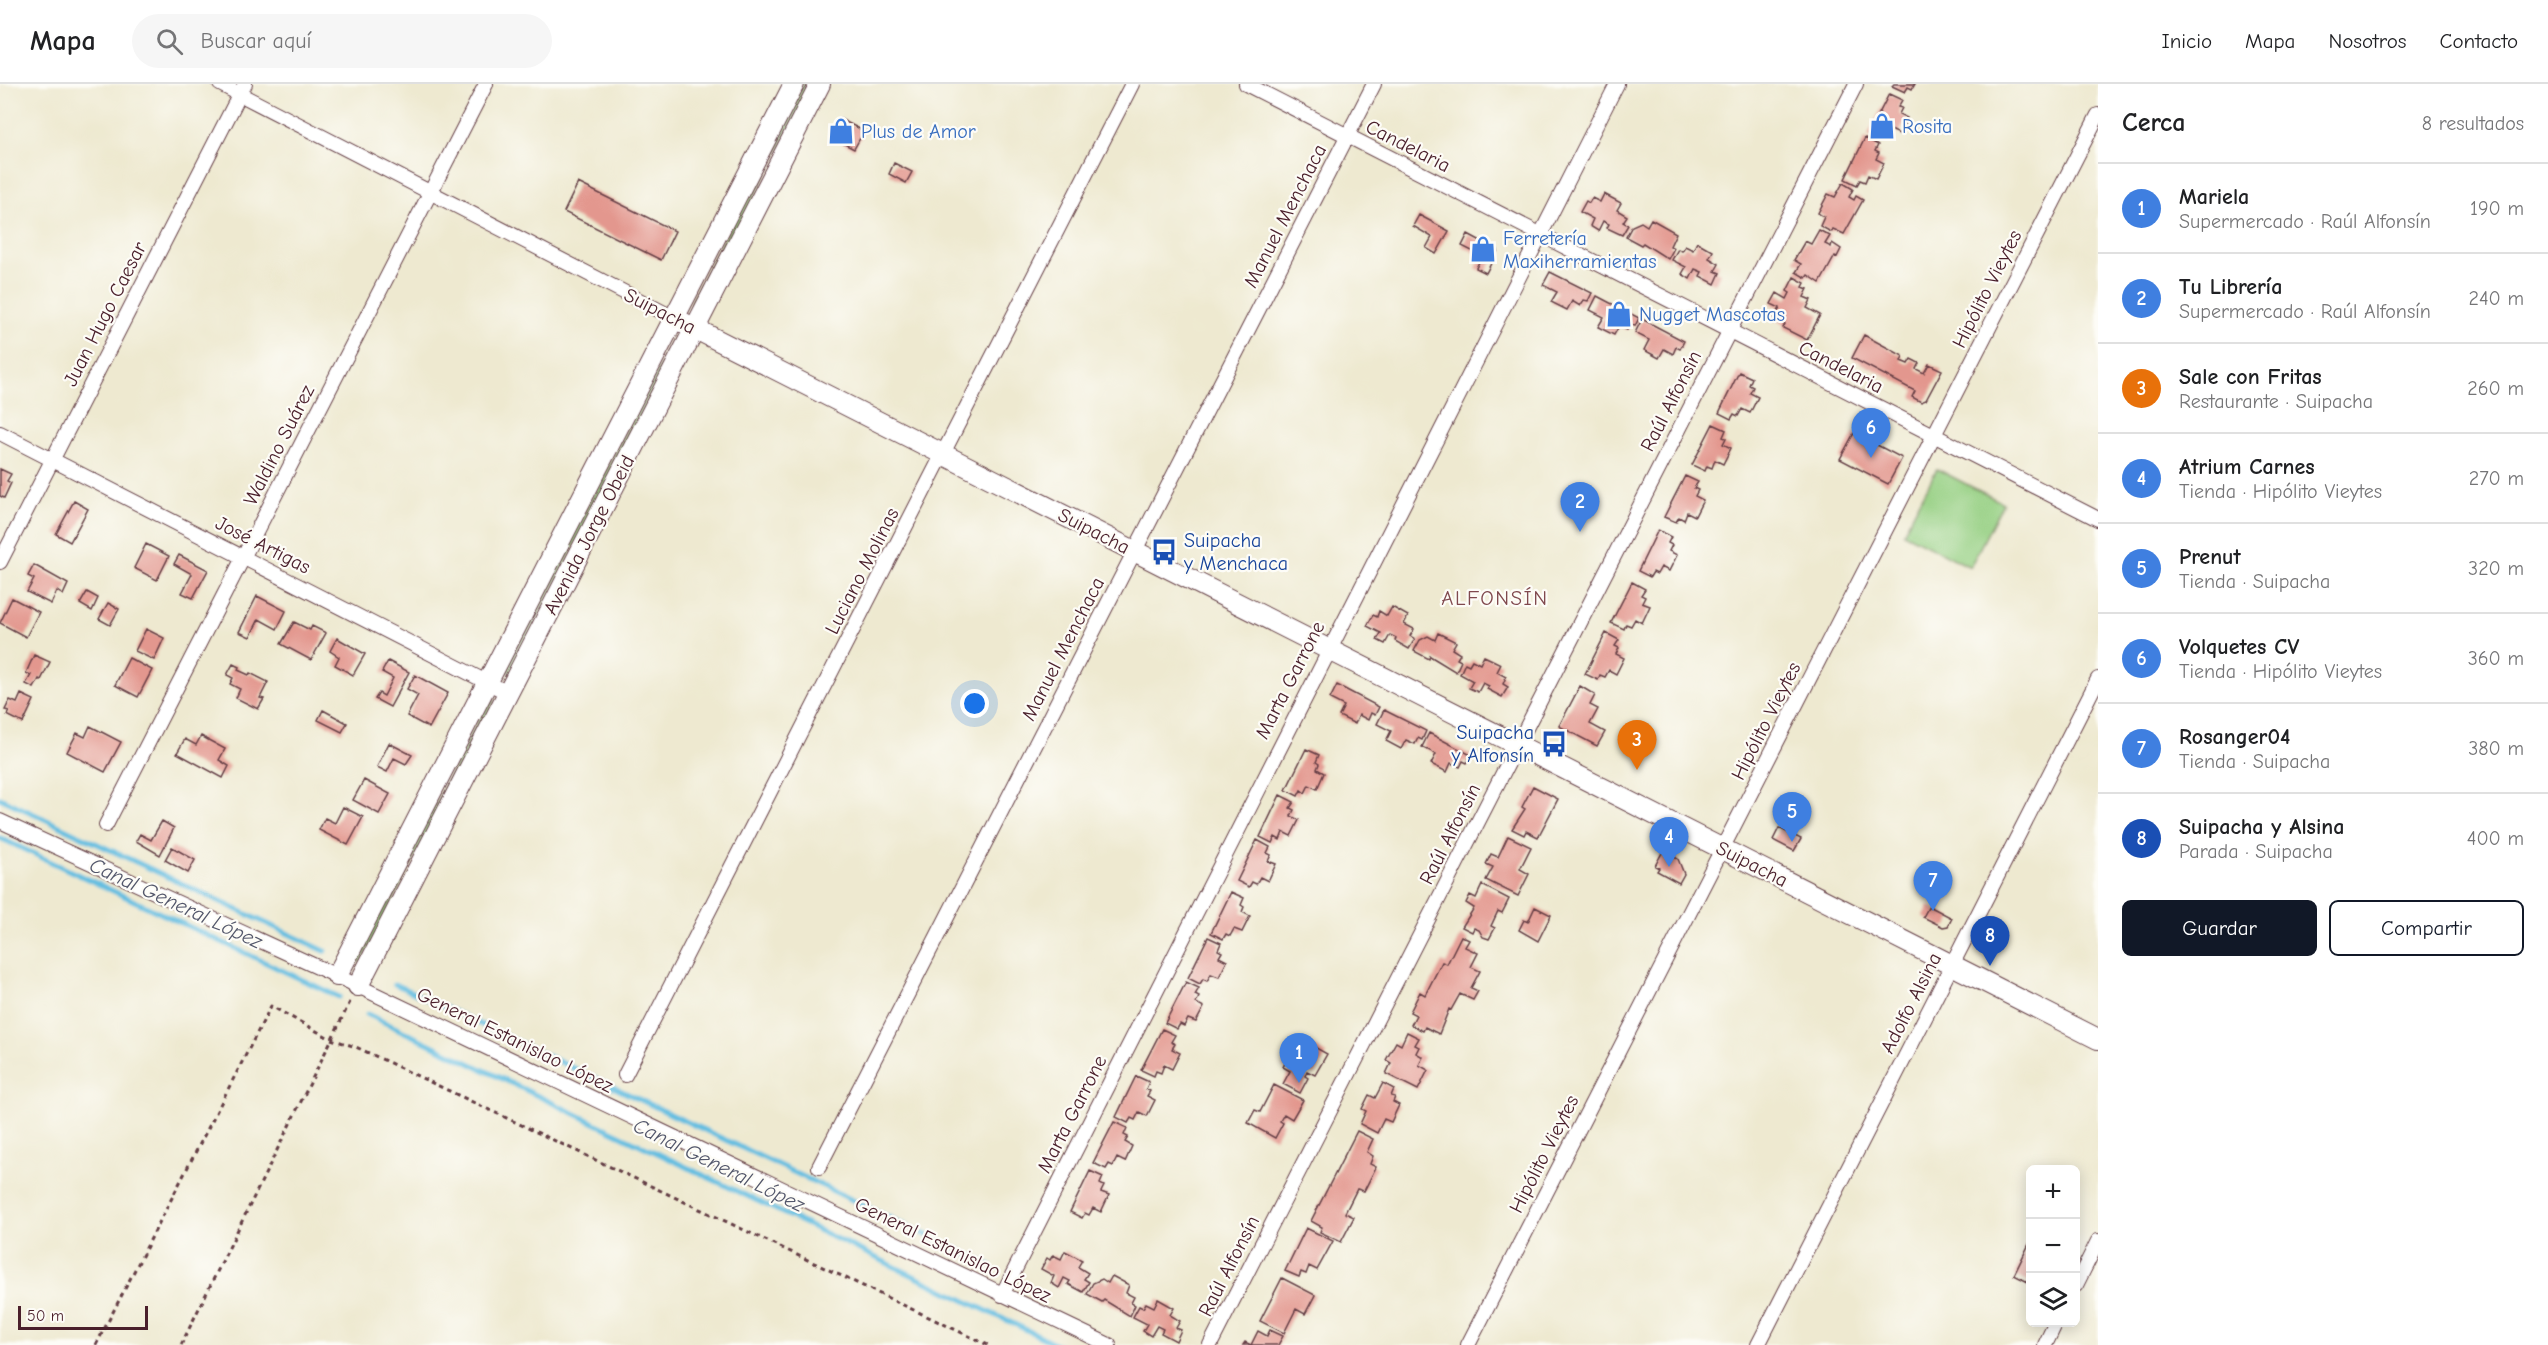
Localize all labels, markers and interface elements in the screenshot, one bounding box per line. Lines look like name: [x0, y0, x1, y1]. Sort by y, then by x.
search box: [132, 14, 552, 68]
text: Mapa: [30, 25, 96, 57]
icon: search: [153, 25, 186, 58]
text: Buscar aquí: [201, 28, 312, 54]
text: Inicio: [2161, 29, 2212, 53]
text: Mapa: [2245, 29, 2295, 53]
text: Nosotros: [2328, 29, 2407, 53]
text: Contacto: [2440, 29, 2518, 53]
text: Cerca: [2122, 108, 2186, 138]
shop icon: Rosita: [1867, 111, 1897, 141]
text: 8 resultados: [2422, 112, 2524, 135]
street label: Candelaria: [1362, 115, 1454, 177]
place label: Rosita: [1902, 115, 1952, 138]
shop icon: Plus de Amor: [826, 116, 856, 146]
place label: Plus de Amor: [861, 120, 976, 143]
street label: Manuel Menchaca: [1239, 140, 1331, 292]
text: Mariela: [2179, 184, 2249, 210]
text: 1: [2138, 197, 2145, 220]
text: 190 m: [2470, 197, 2524, 220]
text: Supermercado · Raúl Alfonsín: [2179, 210, 2431, 233]
street label: Hipólito Vieytes: [1947, 226, 2027, 352]
place label: Ferretería Maxiherramientas: [1503, 227, 1657, 273]
shop icon: Ferretería Maxiherramientas: [1468, 234, 1498, 264]
street label: Juan Hugo Caesar: [59, 238, 151, 390]
text: Tu Librería: [2179, 274, 2282, 300]
street label: Suipacha: [620, 283, 700, 339]
text: 2: [2137, 287, 2146, 310]
text: 240 m: [2469, 287, 2524, 310]
shop icon: Nugget Mascotas: [1604, 299, 1634, 329]
text: Supermercado · Raúl Alfonsín: [2179, 300, 2431, 323]
place label: Nugget Mascotas: [1639, 303, 1785, 326]
street label: Candelaria: [1795, 336, 1887, 398]
street label: Raúl Alfonsín: [1636, 347, 1706, 455]
text: Sale con Fritas: [2179, 364, 2322, 390]
text: 3: [2137, 377, 2146, 400]
text: 260 m: [2467, 377, 2524, 400]
street label: Waldino Suárez: [239, 381, 319, 509]
text: Restaurante · Suipacha: [2179, 390, 2373, 413]
pin: 6: [1852, 408, 1890, 458]
street label: Avenida Jorge Obeid: [539, 451, 639, 619]
text: Atrium Carnes: [2179, 454, 2315, 480]
text: 4: [2137, 467, 2146, 490]
text: 270 m: [2469, 467, 2524, 490]
text: Tienda · Hipólito Vieytes: [2179, 480, 2382, 503]
pin: 2: [1560, 482, 1600, 532]
street label: Suipacha: [1054, 503, 1134, 559]
street label: Luciano Molinas: [820, 504, 904, 638]
street label: José Artigas: [212, 511, 314, 579]
place label: Suipacha y Menchaca: [1183, 529, 1288, 575]
bus stop icon: Suipacha y Menchaca: [1149, 537, 1179, 567]
text: Prenut: [2179, 544, 2241, 570]
text: 5: [2136, 557, 2147, 580]
text: 320 m: [2468, 557, 2524, 580]
text: Tienda · Suipacha: [2179, 570, 2330, 593]
street label: Manuel Menchaca: [1017, 573, 1109, 725]
district label: ALFONSÍN: [1441, 586, 1549, 610]
street label: Marta Garrone: [1250, 617, 1330, 743]
text: Volquetes CV: [2179, 634, 2299, 660]
text: 6: [2136, 647, 2147, 670]
text: 360 m: [2468, 647, 2524, 670]
street label: Hipólito Vieytes: [1726, 658, 1806, 784]
text: Tienda · Hipólito Vieytes: [2179, 660, 2382, 683]
your location: [960, 689, 989, 718]
pin: 3: [1618, 720, 1656, 770]
place label: Suipacha y Alfonsín: [1451, 721, 1534, 767]
text: Rosanger04: [2179, 724, 2290, 750]
bus stop icon: Suipacha y Alfonsín: [1539, 729, 1569, 759]
text: 7: [2137, 737, 2146, 760]
text: 380 m: [2468, 737, 2524, 760]
text: Tienda · Suipacha: [2179, 750, 2330, 773]
street label: Raúl Alfonsín: [1415, 780, 1485, 888]
pin: 5: [1772, 792, 1812, 842]
text: Suipacha y Alsina: [2179, 814, 2344, 840]
pin: 4: [1650, 818, 1688, 867]
text: 8: [2136, 827, 2147, 850]
text: 400 m: [2467, 827, 2524, 850]
street label: Suipacha: [1712, 836, 1792, 892]
text: Parada · Suipacha: [2179, 840, 2333, 863]
water label: Canal General López: [86, 852, 267, 954]
pin: 7: [1914, 862, 1952, 911]
button: Guardar: [2122, 900, 2317, 956]
button: Compartir: [2329, 900, 2524, 956]
pin: 8: [1970, 916, 2010, 966]
street label: Adolfo Alsina: [1876, 949, 1946, 1057]
street label: General Estanislao López: [413, 982, 617, 1098]
pin: 1: [1280, 1034, 1318, 1083]
street label: Marta Garrone: [1032, 1051, 1112, 1177]
street label: Hipólito Vieytes: [1504, 1091, 1584, 1217]
water label: Canal General López: [629, 1113, 810, 1217]
map controls: [2026, 1165, 2080, 1327]
button: +: [2026, 1165, 2080, 1219]
street label: General Estanislao López: [851, 1192, 1055, 1308]
street label: Raúl Alfonsín: [1194, 1212, 1264, 1320]
button: −: [2026, 1219, 2080, 1273]
button: layers: [2026, 1273, 2080, 1327]
scale bar: [18, 1303, 148, 1330]
text: 50 m: [27, 1307, 64, 1325]

